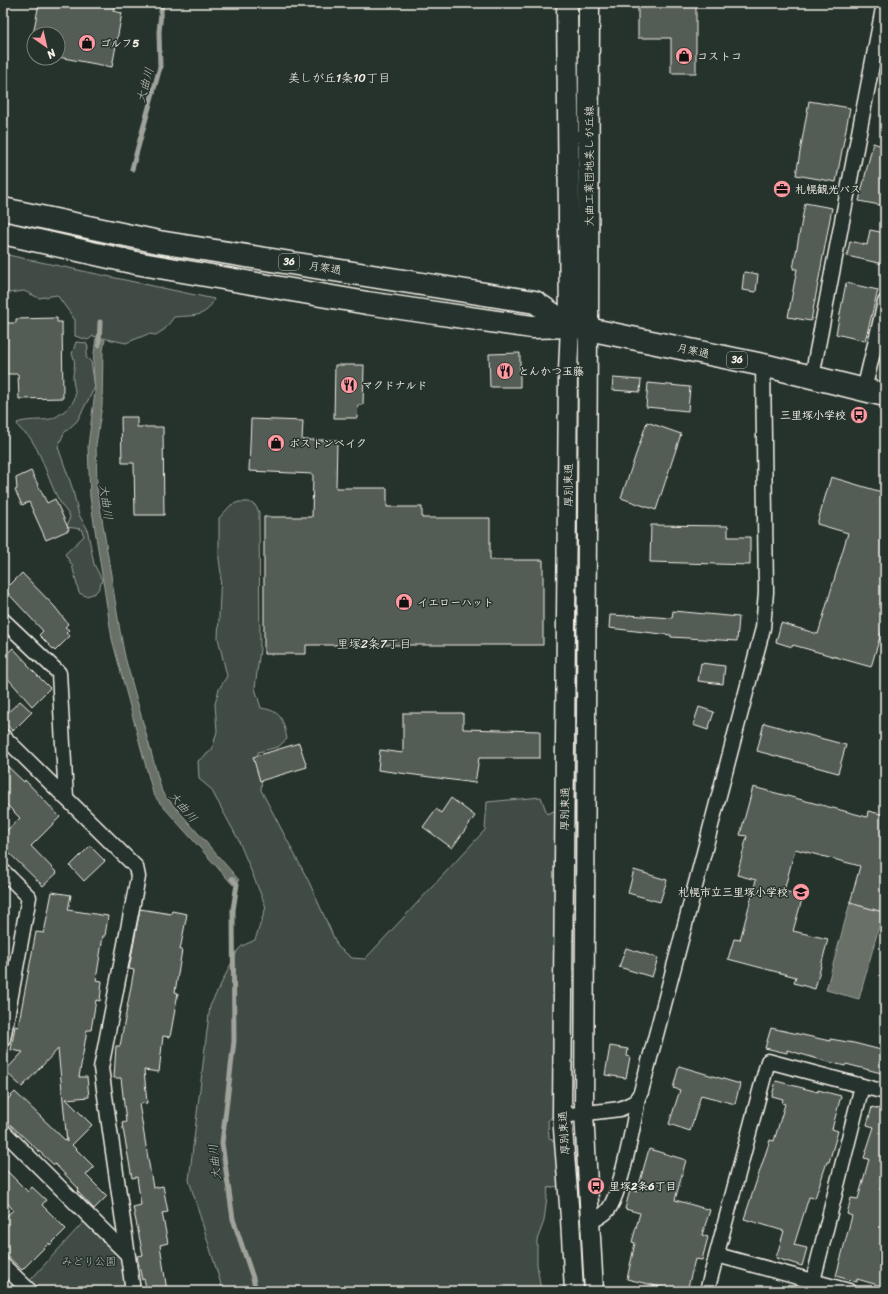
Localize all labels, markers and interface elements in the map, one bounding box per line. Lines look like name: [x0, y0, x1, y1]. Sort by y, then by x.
north arrow: [26, 26, 66, 66]
shop icon: ゴルフ5: [77, 33, 97, 53]
place label: ゴルフ5: [100, 34, 140, 53]
text: N: [43, 43, 61, 64]
shop icon: コストコ: [674, 46, 694, 66]
place label: コストコ: [697, 47, 742, 66]
water label: 大曲川: [130, 65, 160, 105]
district label: 美しが丘1条10丁目: [288, 67, 390, 89]
street label: 大曲工業団地美しが丘線: [580, 106, 599, 227]
office icon: 札幌観光バス: [772, 179, 792, 199]
place label: 札幌観光バス: [795, 180, 861, 199]
road number: 36: [279, 254, 299, 270]
street label: 月寒通: [307, 256, 343, 280]
street label: 月寒通: [675, 338, 711, 364]
road number: 36: [727, 352, 747, 368]
restaurant icon: とんかつ玉藤: [495, 361, 515, 381]
place label: とんかつ玉藤: [518, 362, 584, 381]
restaurant icon: マクドナルド: [339, 375, 359, 395]
place label: マクドナルド: [362, 376, 428, 395]
bus stop icon: 三里塚小学校: [849, 405, 869, 425]
place label: 三里塚小学校: [780, 406, 846, 425]
shop icon: ボストンベイク: [266, 433, 286, 453]
place label: ボストンベイク: [289, 434, 367, 453]
street label: 厚別東通: [559, 463, 578, 507]
water label: 大曲川: [93, 483, 119, 521]
shop icon: イエローハット: [394, 592, 414, 612]
place label: イエローハット: [417, 593, 494, 612]
district label: 里塚2条7丁目: [337, 633, 411, 655]
water label: 大曲川: [163, 786, 203, 828]
street label: 厚別東通: [555, 787, 575, 831]
school or university icon: 札幌市立三里塚小学校: [791, 882, 811, 902]
place label: 札幌市立三里塚小学校: [678, 883, 788, 902]
street label: 厚別東通: [553, 1110, 575, 1156]
water label: 大曲川: [202, 1143, 228, 1181]
bus stop icon: 里塚2条6丁目: [586, 1176, 606, 1196]
place label: 里塚2条6丁目: [609, 1177, 677, 1196]
park label: みどり公園: [62, 1252, 117, 1271]

